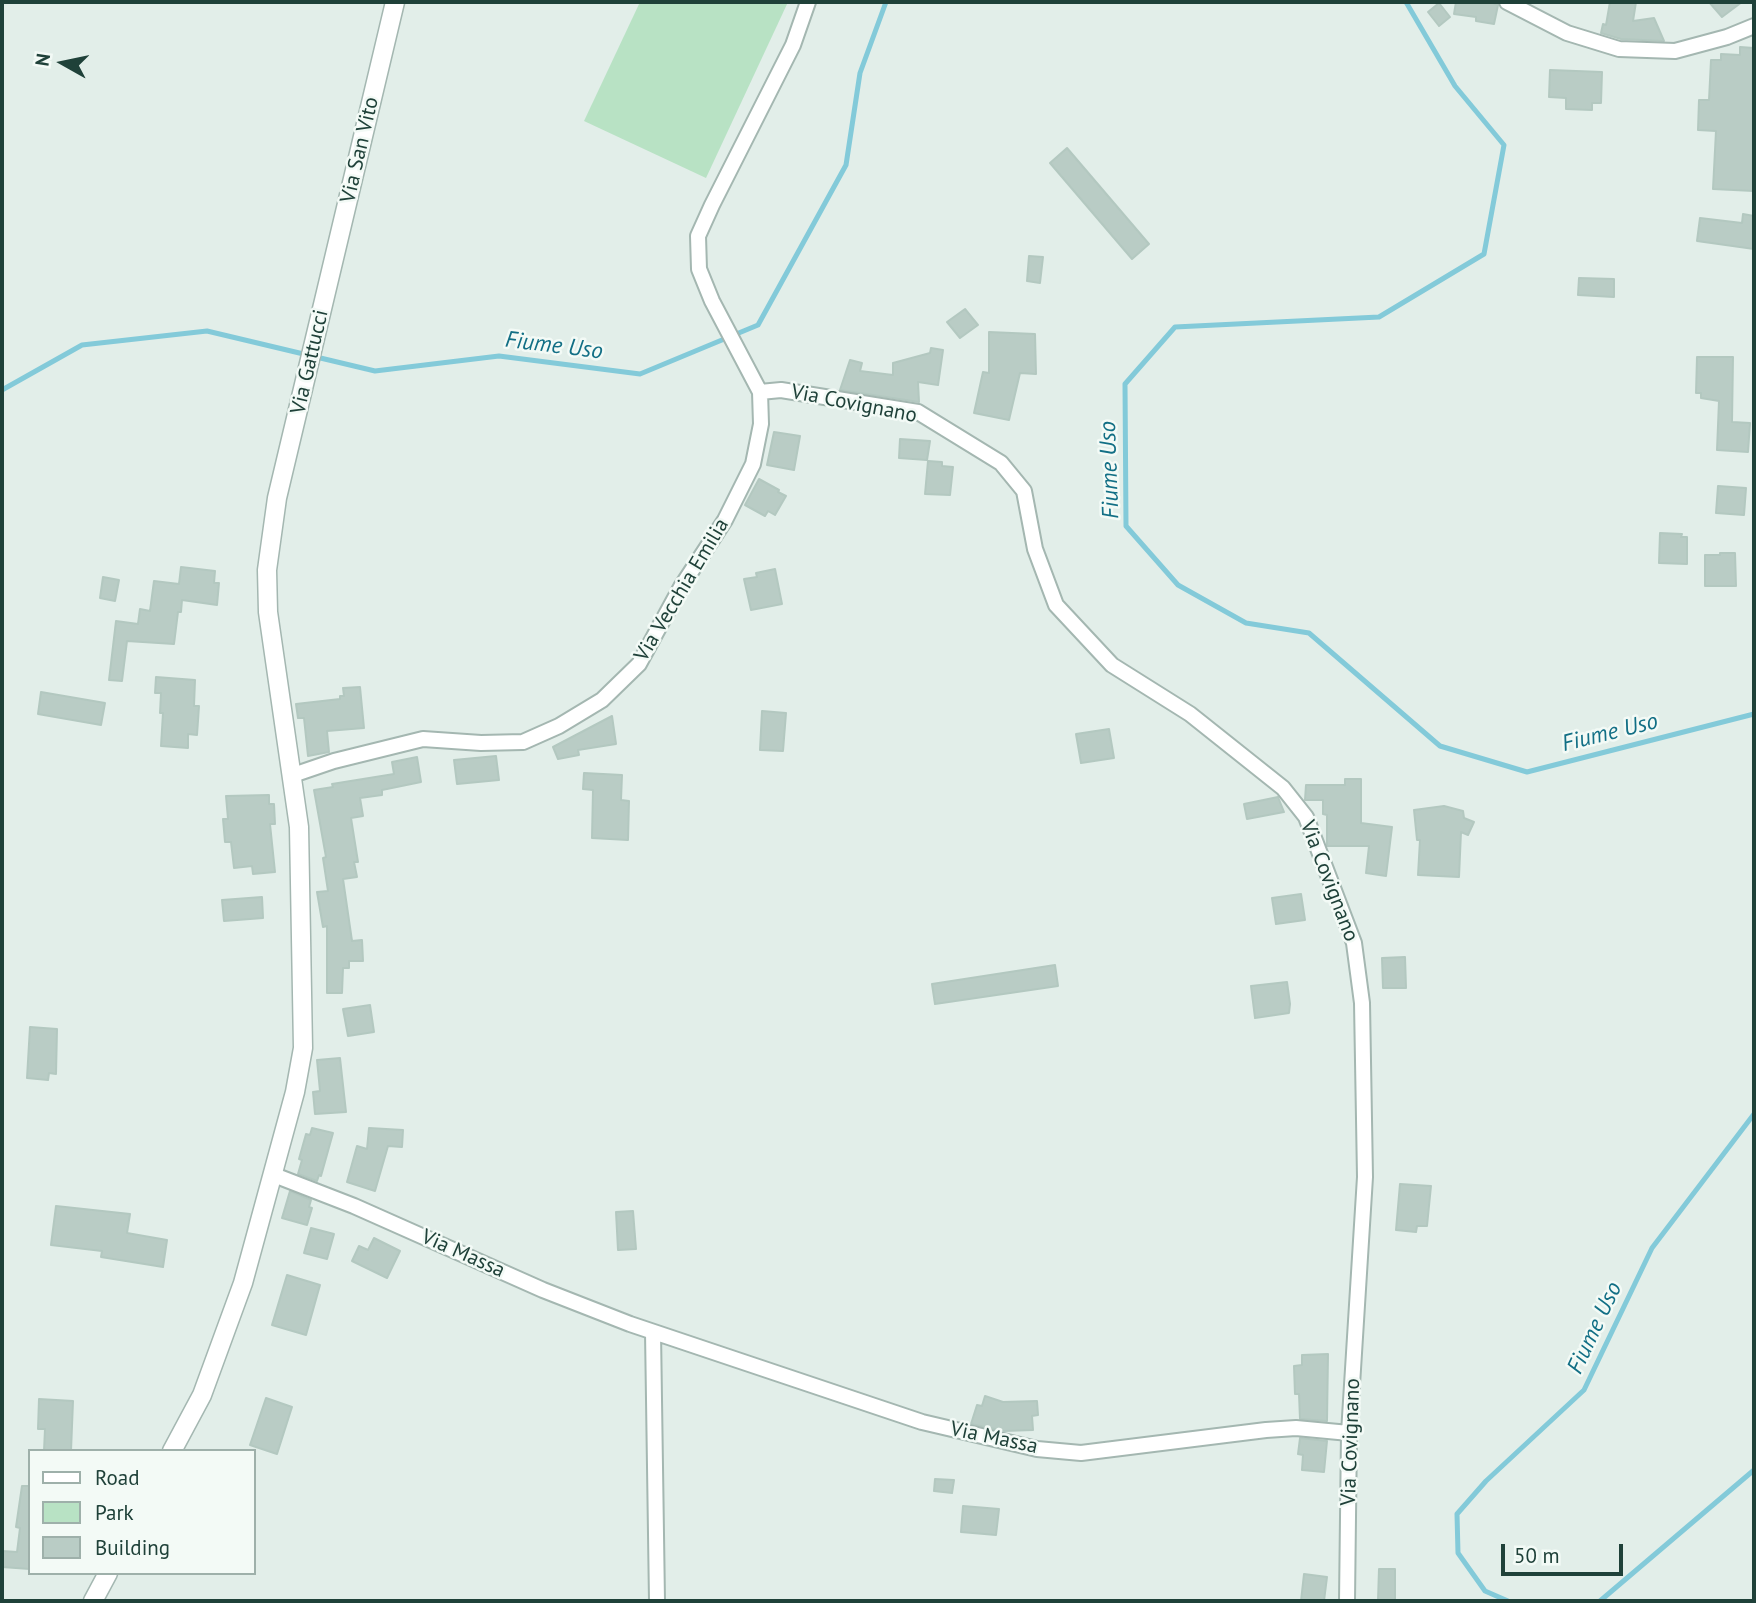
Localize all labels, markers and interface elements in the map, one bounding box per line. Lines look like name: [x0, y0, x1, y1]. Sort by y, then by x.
north arrow: [28, 28, 98, 98]
text: N: [29, 52, 55, 68]
street label: Via San Vito: [336, 95, 384, 205]
street label: Via Gattucci: [286, 307, 334, 417]
water label: Fiume Uso: [504, 326, 604, 366]
street label: Via Covignano: [789, 379, 919, 429]
water label: Fiume Uso: [1094, 420, 1126, 520]
street label: Via Vecchia Emilia: [629, 514, 735, 666]
water label: Fiume Uso: [1559, 708, 1661, 758]
street label: Via Covignano: [1294, 817, 1364, 945]
street label: Via Massa: [417, 1224, 509, 1284]
water label: Fiume Uso: [1562, 1278, 1628, 1378]
street label: Via Covignano: [1336, 1378, 1366, 1506]
street label: Via Massa: [948, 1416, 1040, 1460]
legend: [28, 1449, 256, 1575]
text: Road: [95, 1464, 139, 1491]
text: Park: [95, 1499, 134, 1526]
scale bar: [1504, 1530, 1626, 1574]
text: Building: [95, 1534, 170, 1561]
text: 50 m: [1514, 1542, 1560, 1569]

